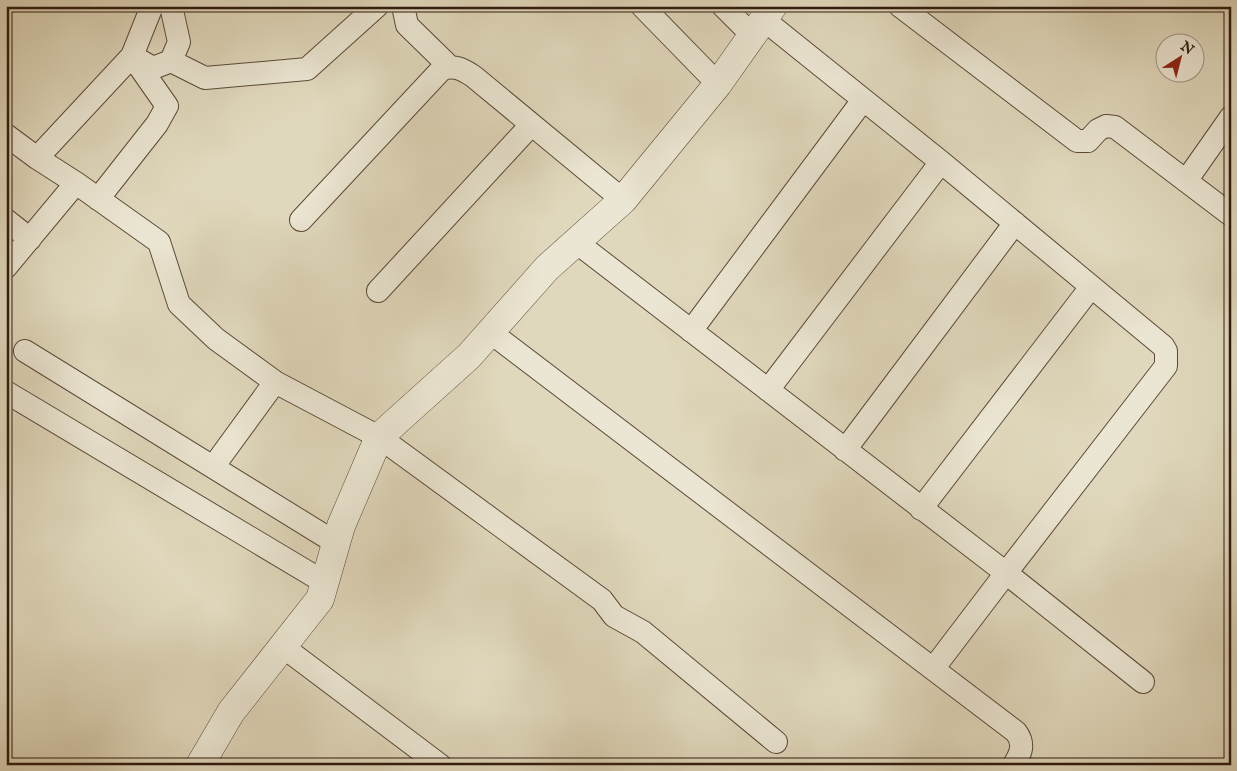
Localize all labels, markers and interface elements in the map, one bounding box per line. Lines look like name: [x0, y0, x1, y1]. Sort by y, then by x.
north arrow: [1154, 32, 1204, 82]
text: N: [1176, 37, 1197, 59]

